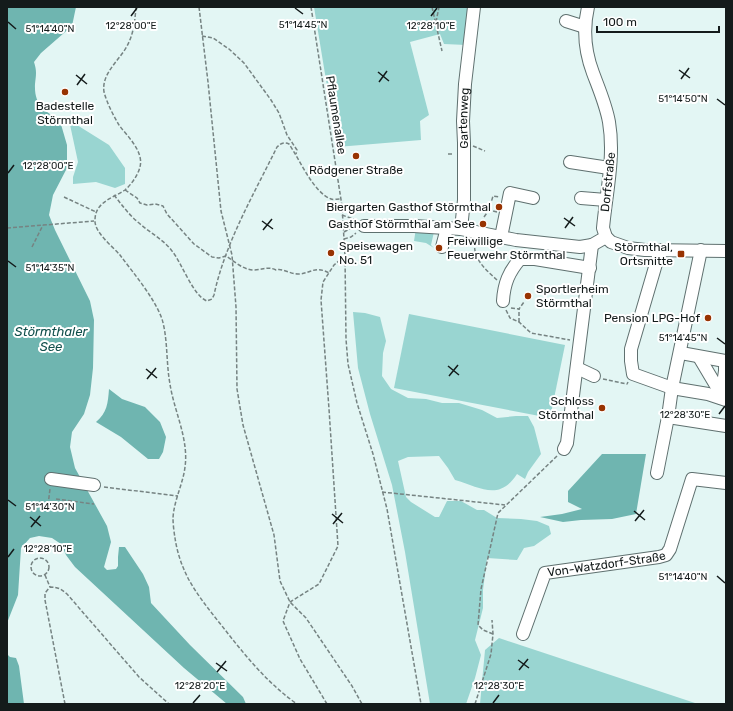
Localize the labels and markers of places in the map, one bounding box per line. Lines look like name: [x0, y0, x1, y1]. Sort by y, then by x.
marker: Badestelle Störmthal: [60, 87, 70, 97]
place label: Badestelle Störmthal: [36, 99, 95, 127]
marker: Rödgener Straße: [351, 151, 361, 161]
place label: Rödgener Straße: [309, 163, 403, 177]
place label: Biergarten Gasthof Störmthal: [326, 200, 491, 214]
marker: Biergarten Gasthof Störmthal: [494, 202, 504, 212]
place label: Gasthof Störmthal am See: [328, 217, 475, 231]
marker: Gasthof Störmthal am See: [478, 219, 488, 229]
place label: Freiwillige Feuerwehr Störmthal: [447, 234, 566, 262]
place label: Speisewagen No. 51: [339, 239, 413, 267]
place label: Störmthal, Ortsmitte: [614, 240, 673, 268]
marker: Freiwillige Feuerwehr Störmthal: [434, 243, 444, 253]
marker: Speisewagen No. 51: [326, 248, 336, 258]
marker: Störmthal, Ortsmitte: [676, 249, 686, 259]
place label: Sportlerheim Störmthal: [536, 282, 609, 310]
marker: Sportlerheim Störmthal: [523, 291, 533, 301]
place label: Pension LPG-Hof: [604, 311, 700, 325]
marker: Pension LPG-Hof: [703, 313, 713, 323]
place label: Schloss Störmthal: [538, 394, 594, 422]
marker: Schloss Störmthal: [597, 403, 607, 413]

